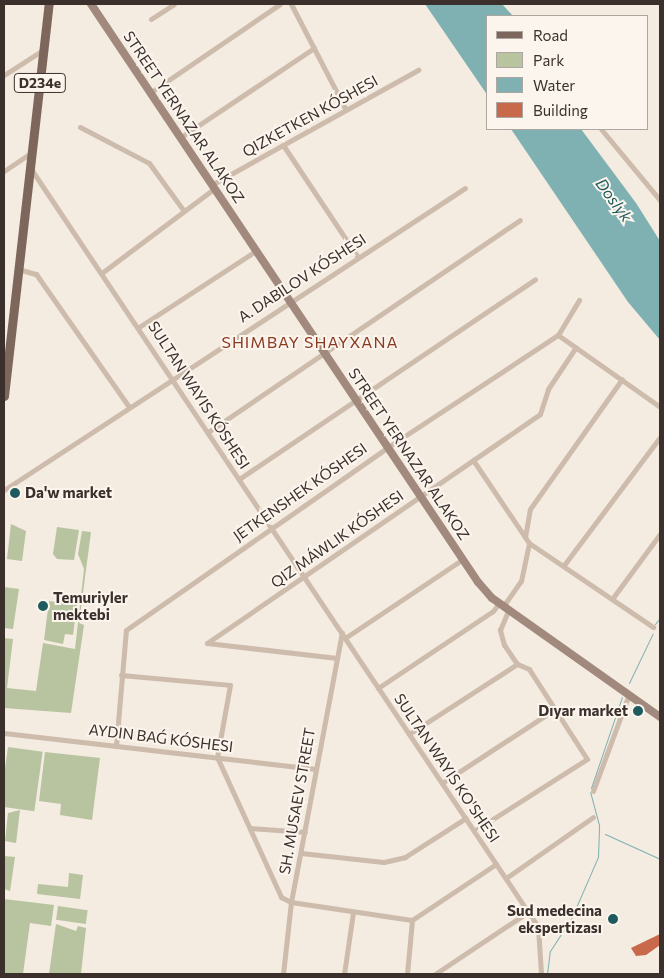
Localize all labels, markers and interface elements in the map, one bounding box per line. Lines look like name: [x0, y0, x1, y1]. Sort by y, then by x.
legend: [487, 15, 649, 130]
text: Road: [533, 26, 568, 44]
street label: STREET YERNAZAR ALAKOZ: [120, 28, 248, 206]
text: Park: [533, 51, 564, 69]
street label: QIZKETKEN KÓSHESI: [239, 71, 381, 161]
road number: D234e: [14, 72, 66, 95]
text: Water: [533, 76, 575, 94]
text: Building: [533, 101, 588, 119]
water label: Doslyk: [592, 174, 636, 226]
street label: A. DABILOV KÓSHESI: [235, 230, 369, 326]
street label: SULTAN WAYIS KÓSHESI: [145, 318, 253, 472]
district label: SHIMBAY SHAYXANA: [219, 332, 401, 352]
street label: STREET YERNAZAR ALAKOZ: [345, 365, 473, 543]
street label: JETKENSHEK KÓSHESI: [230, 439, 370, 545]
place label: Da'w market: [25, 484, 112, 502]
street label: QIZ MÁWLIK KÓSHESI: [267, 486, 407, 592]
marker: Da'w market: [9, 487, 21, 499]
place label: Temuriyler mektebi: [53, 588, 128, 623]
marker: Temuriyler mektebi: [37, 600, 49, 612]
street label: SULTAN WAYIS KO'SHESI: [391, 690, 503, 846]
place label: Dıyar market: [538, 702, 628, 720]
marker: Dıyar market: [632, 705, 644, 717]
street label: AYDIN BAǴ KÓSHESI: [88, 720, 234, 756]
street label: SH. MUSAEV STREET: [275, 726, 319, 876]
place label: Sud medecina ekspertizası: [507, 901, 602, 936]
marker: Sud medecina ekspertizası: [606, 912, 620, 926]

